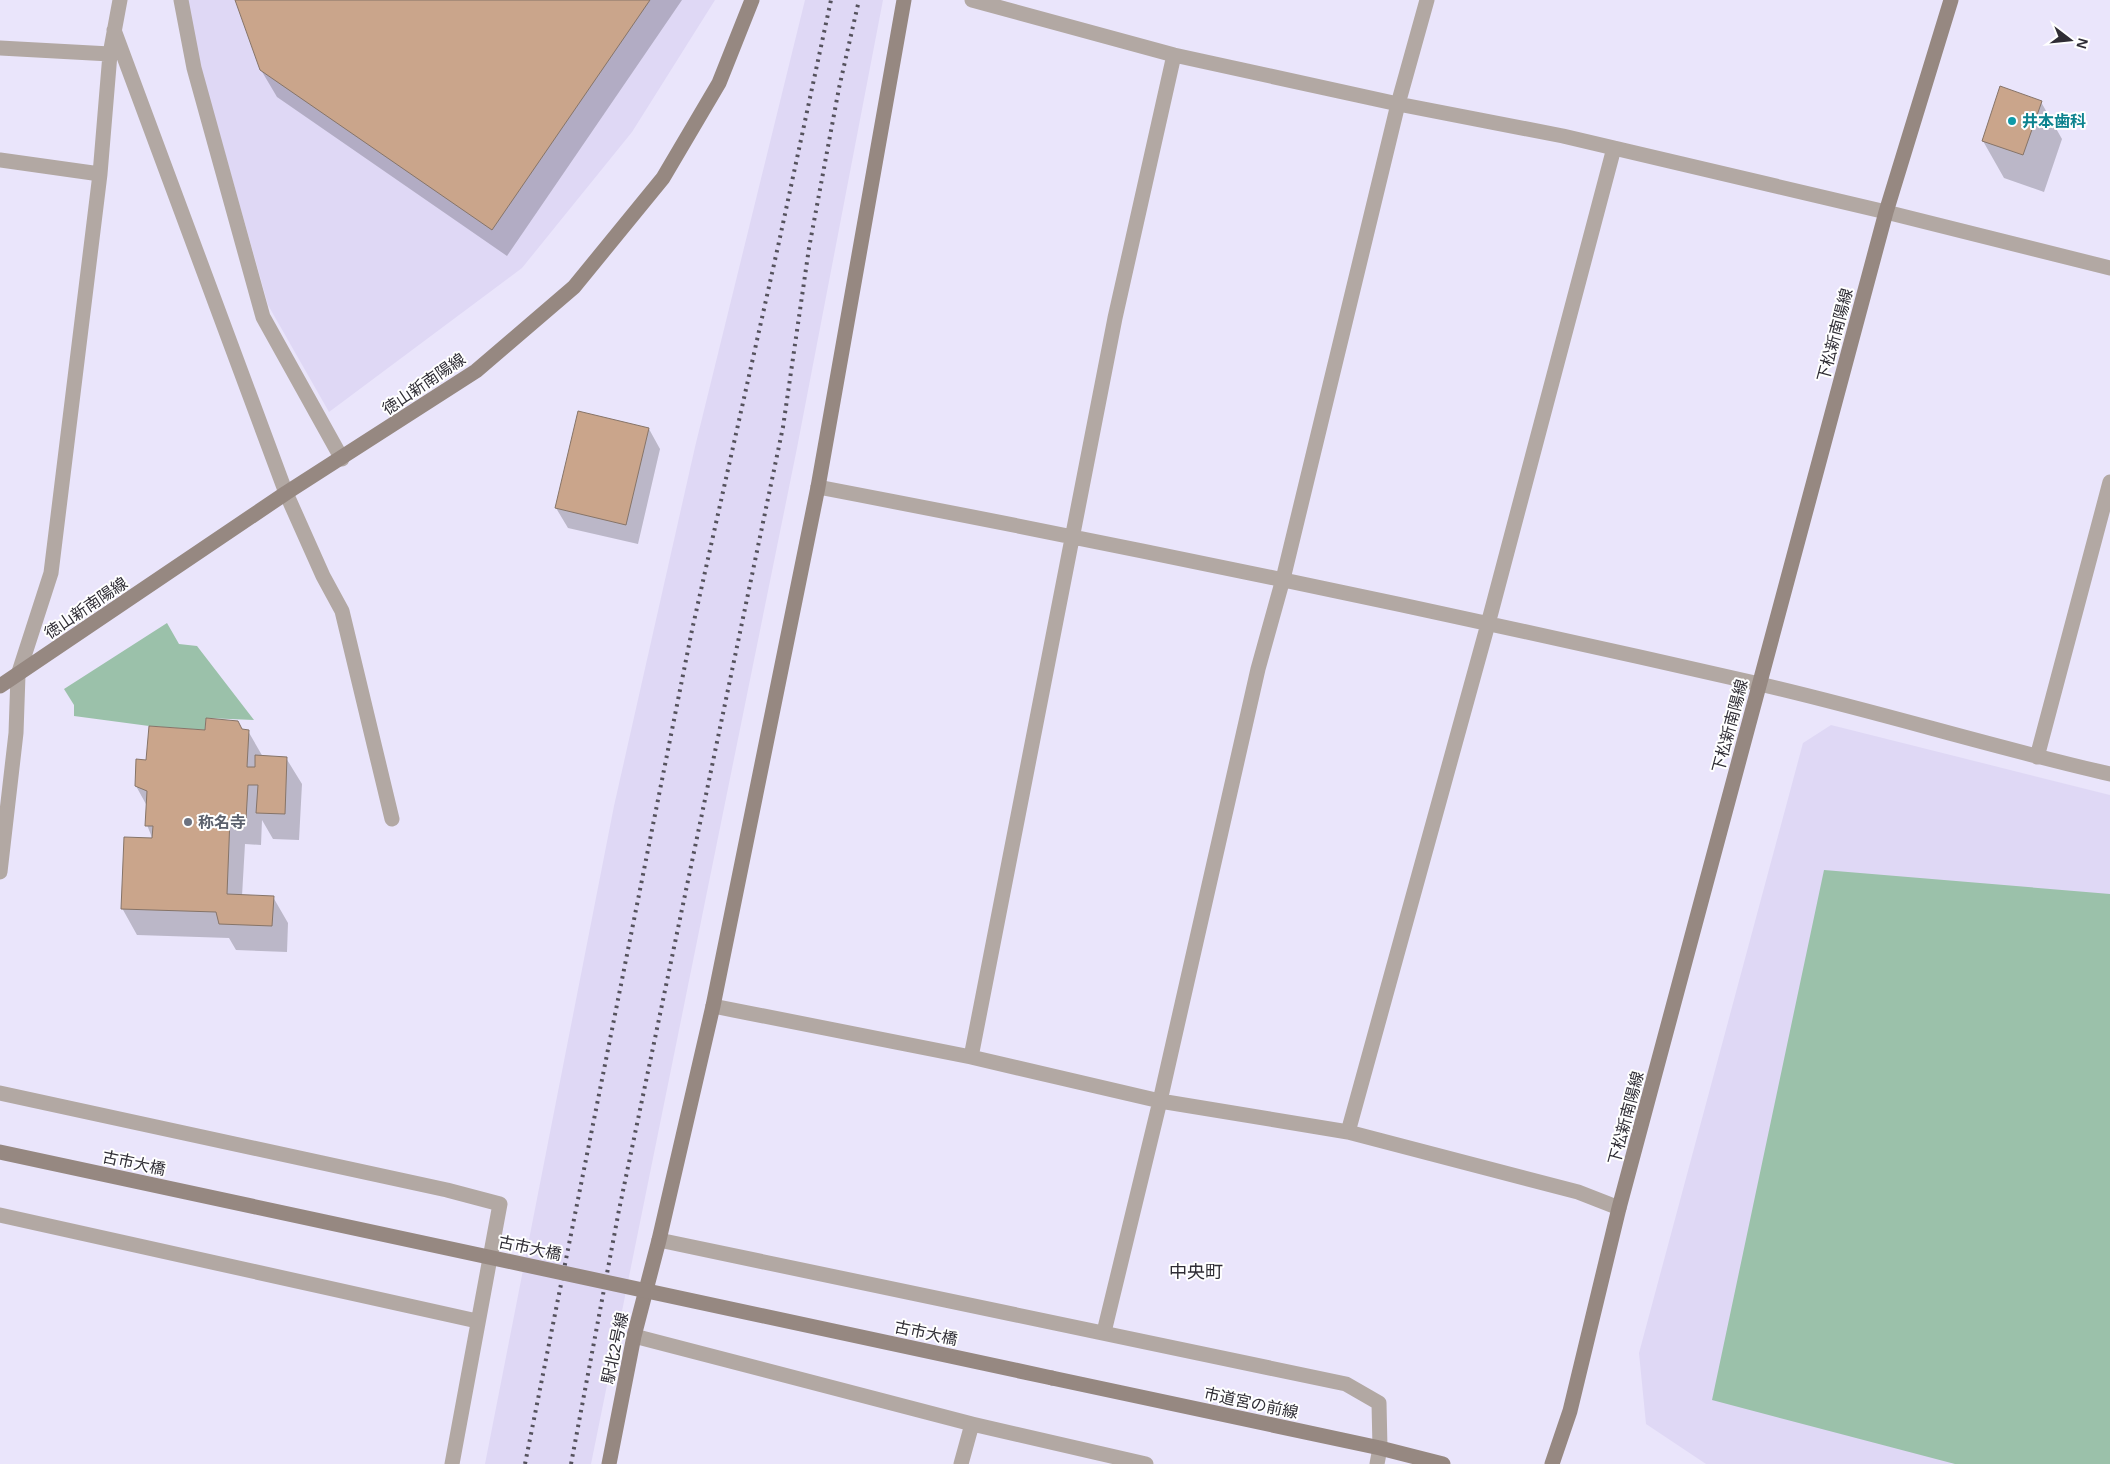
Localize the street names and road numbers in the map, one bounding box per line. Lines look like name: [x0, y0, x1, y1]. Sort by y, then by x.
street label: 下松新南陽線: [1814, 286, 1856, 384]
street label: 徳山新南陽線: [379, 350, 469, 418]
street label: 徳山新南陽線: [41, 574, 131, 642]
street label: 下松新南陽線: [1709, 677, 1751, 775]
street label: 下松新南陽線: [1605, 1069, 1647, 1167]
street label: 古市大橋: [101, 1148, 167, 1178]
street label: 古市大橋: [497, 1233, 563, 1263]
street label: 駅北2号線: [599, 1311, 631, 1385]
street label: 古市大橋: [893, 1318, 959, 1348]
street label: 市道宮の前線: [1202, 1385, 1300, 1421]

